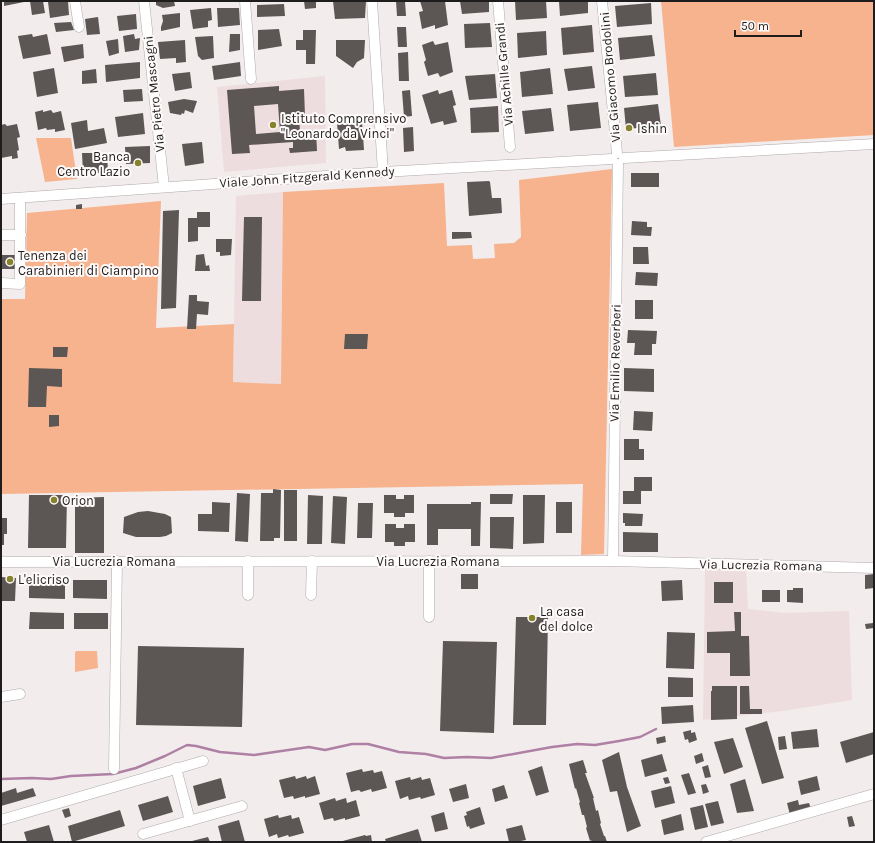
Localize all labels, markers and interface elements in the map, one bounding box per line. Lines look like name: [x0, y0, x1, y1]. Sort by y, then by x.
street label: Via Giacomo Brodolini: [597, 11, 623, 143]
scale bar: [735, 12, 801, 38]
text: 50 m: [741, 19, 769, 33]
street label: Via Achille Grandi: [492, 22, 516, 126]
street label: Via Pietro Mascagni: [140, 35, 168, 153]
place label: Istituto Comprensivo "Leonardo da Vinci": [281, 111, 406, 141]
marker: Istituto Comprensivo "Leonardo da Vinci": [268, 120, 278, 130]
place label: Ishin: [637, 121, 667, 136]
marker: Ishin: [624, 123, 634, 133]
place label: Banca Centro Lazio: [57, 149, 130, 179]
marker: Banca Centro Lazio: [133, 158, 143, 168]
street label: Viale John Fitzgerald Kennedy: [219, 163, 395, 191]
place label: Tenenza dei Carabinieri di Ciampino: [18, 248, 159, 278]
marker: Tenenza dei Carabinieri di Ciampino: [5, 257, 15, 267]
street label: Via Emilio Reverberi: [606, 304, 624, 422]
place label: Orion: [62, 493, 94, 508]
marker: Orion: [49, 495, 59, 505]
street label: Via Lucrezia Romana: [52, 554, 176, 569]
street label: Via Lucrezia Romana: [376, 554, 500, 569]
street label: Via Lucrezia Romana: [699, 556, 823, 574]
place label: L'elicriso: [18, 572, 69, 587]
marker: L'elicriso: [5, 574, 15, 584]
place label: La casa del dolce: [540, 604, 593, 634]
marker: La casa del dolce: [527, 613, 537, 623]

